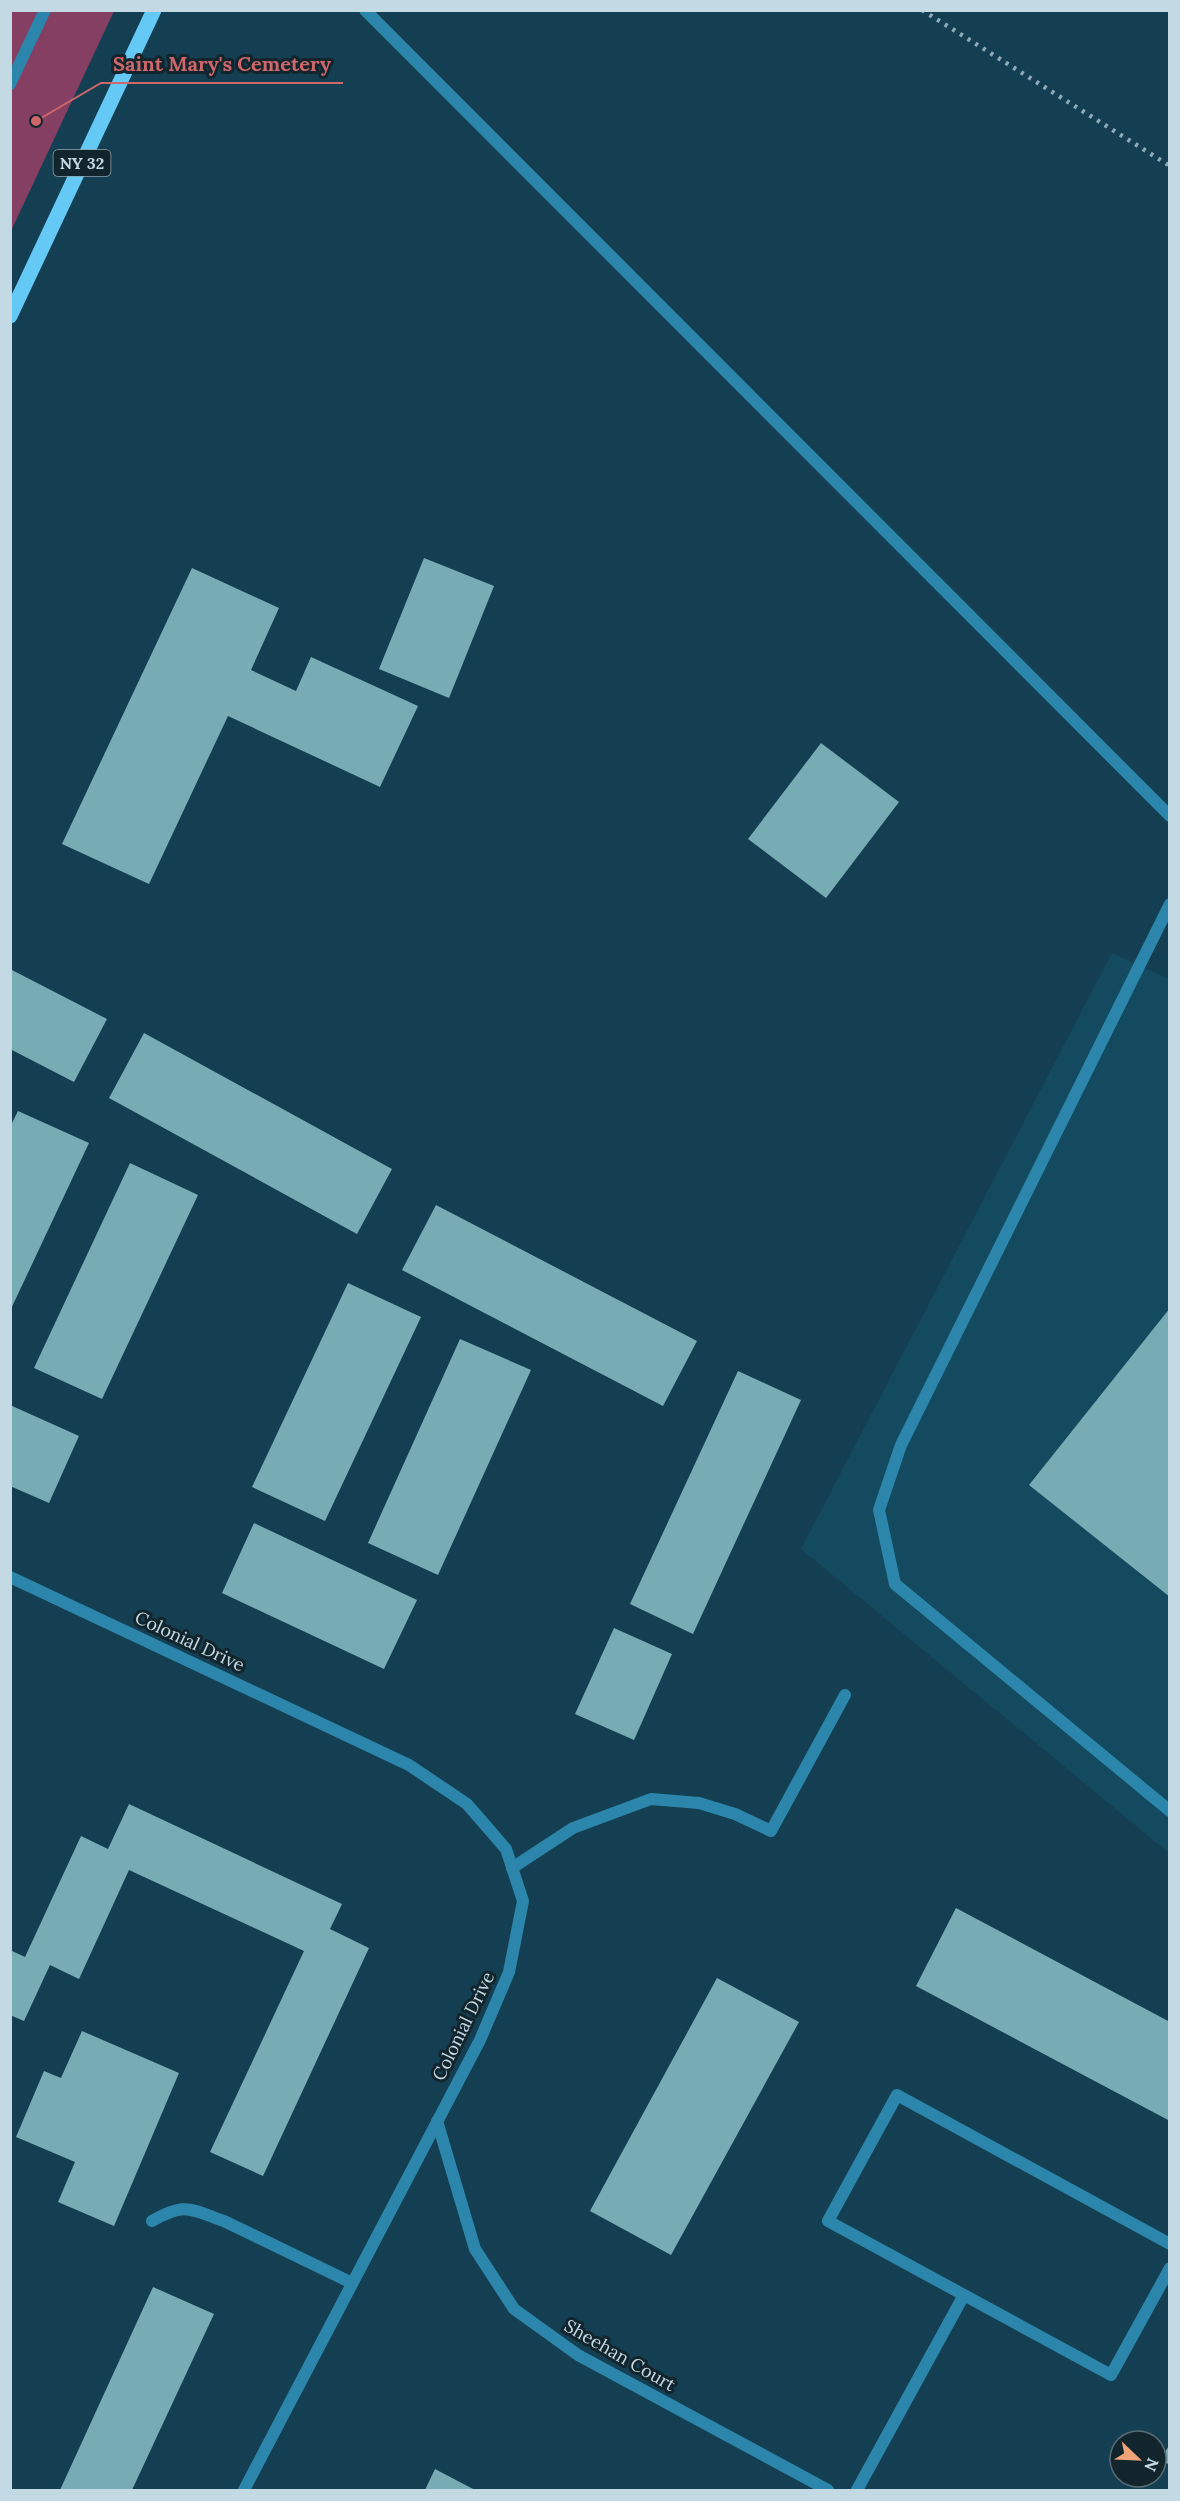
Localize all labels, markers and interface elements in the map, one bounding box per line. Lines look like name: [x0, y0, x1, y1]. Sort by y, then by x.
callout: Saint Mary's Cemetery: [101, 45, 343, 83]
text: Saint Mary's Cemetery: [113, 51, 331, 76]
road number: NY 32: [54, 150, 110, 176]
street label: Colonial Drive: [131, 1606, 249, 1677]
street label: Colonial Drive: [427, 1968, 499, 2084]
street label: Sheehan Court: [560, 2314, 680, 2396]
north arrow: [1108, 2429, 1168, 2489]
text: N: [1140, 2455, 1163, 2474]

